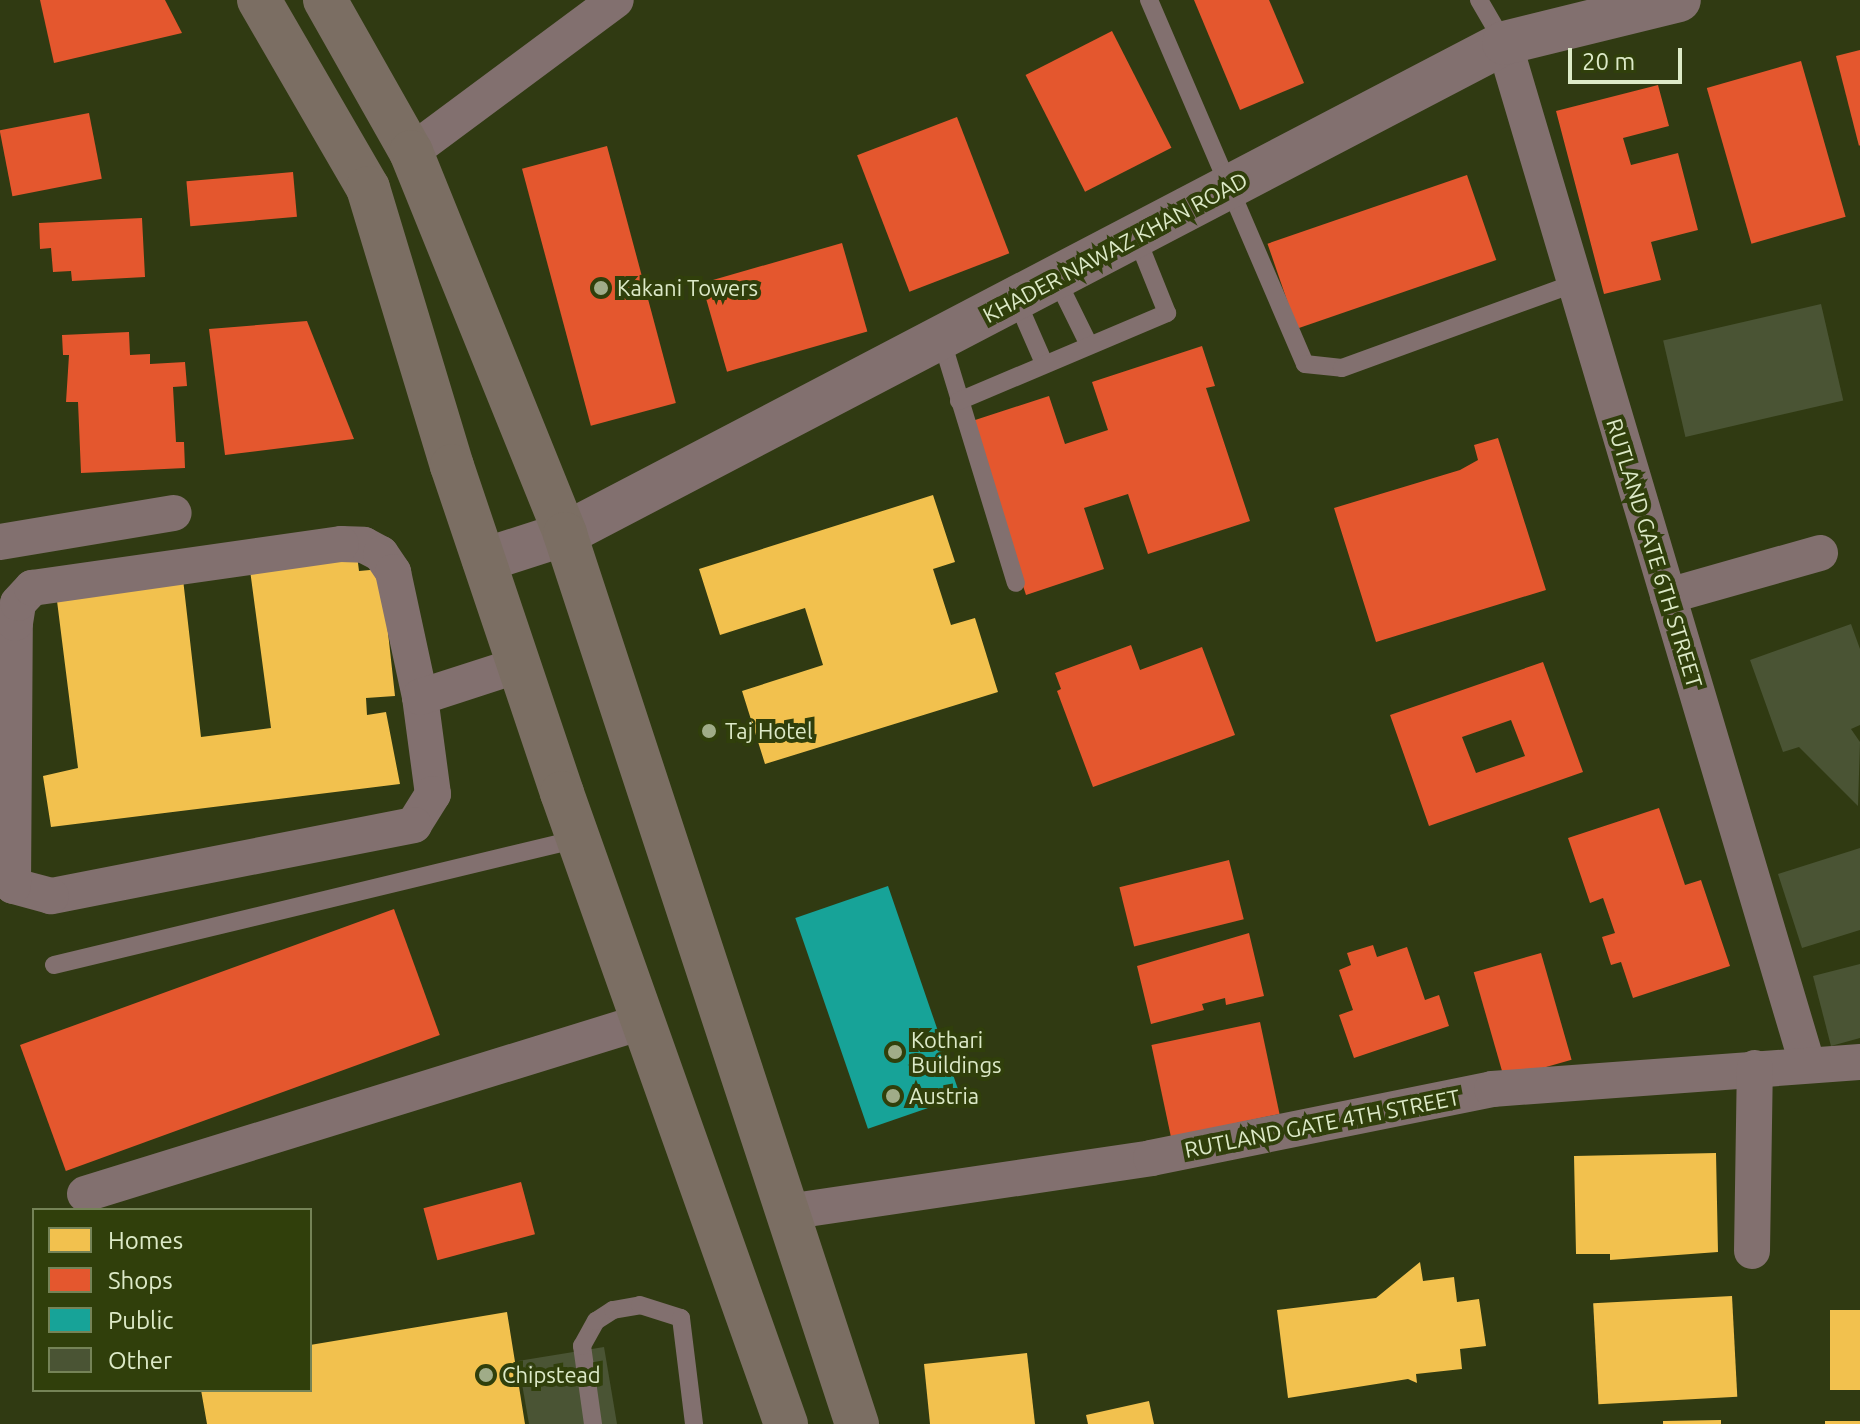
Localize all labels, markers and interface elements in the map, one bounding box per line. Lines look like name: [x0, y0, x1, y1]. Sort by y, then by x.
scale bar: [1572, 32, 1686, 82]
text: 20 m: [1582, 48, 1635, 75]
street label: KHADER NAWAZ KHAN ROAD: [978, 166, 1252, 328]
place label: Kakani Towers: [617, 275, 758, 301]
marker: Kakani Towers: [592, 279, 610, 297]
street label: RUTLAND GATE 6TH STREET: [1601, 415, 1709, 691]
place label: Taj Hotel: [725, 718, 813, 744]
marker: Taj Hotel: [700, 722, 718, 740]
place label: Kothari Buildings: [911, 1026, 1002, 1078]
marker: Kothari Buildings: [886, 1043, 904, 1061]
place label: Austria: [909, 1083, 979, 1109]
street label: RUTLAND GATE 4TH STREET: [1182, 1083, 1462, 1163]
marker: Austria: [884, 1087, 902, 1105]
legend: [32, 1208, 312, 1392]
text: Homes: [108, 1227, 183, 1254]
text: Shops: [108, 1267, 173, 1294]
text: Public: [108, 1307, 173, 1334]
text: Other: [108, 1347, 172, 1374]
place label: Chipstead: [502, 1362, 601, 1388]
marker: Chipstead: [477, 1366, 495, 1384]

